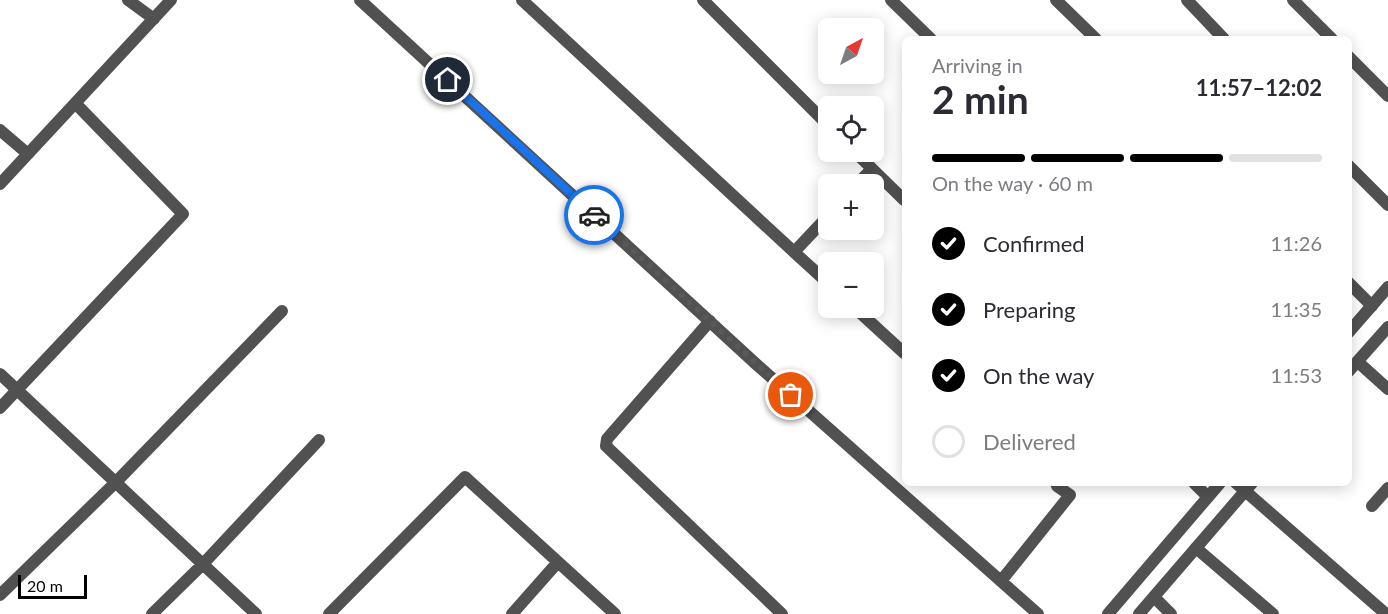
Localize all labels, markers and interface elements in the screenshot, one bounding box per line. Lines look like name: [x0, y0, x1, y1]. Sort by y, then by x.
north arrow: [818, 18, 884, 84]
map controls: [818, 18, 884, 318]
text: Arriving in: [932, 53, 1023, 77]
pin: [422, 54, 473, 105]
icon: home: [431, 63, 464, 96]
text: 11:57–12:02: [1196, 74, 1322, 101]
text: 2 min: [932, 76, 1029, 122]
button: locate: [818, 96, 884, 162]
text: On the way · 60 m: [932, 171, 1093, 195]
button: +: [818, 174, 884, 240]
courier: [564, 185, 624, 245]
icon: car: [578, 199, 611, 232]
icon: check: [932, 227, 965, 260]
text: Confirmed: [983, 230, 1085, 257]
text: 11:26: [1271, 231, 1322, 255]
button: −: [818, 252, 884, 318]
icon: check: [932, 293, 965, 326]
text: Preparing: [983, 296, 1075, 323]
text: 11:35: [1271, 297, 1322, 321]
icon: check: [932, 359, 965, 392]
text: On the way: [983, 362, 1094, 389]
text: 11:53: [1271, 363, 1322, 387]
pin: [765, 369, 816, 420]
icon: bag: [774, 378, 807, 411]
text: Delivered: [983, 428, 1076, 455]
scale bar: [18, 572, 87, 600]
text: 20 m: [27, 576, 63, 595]

